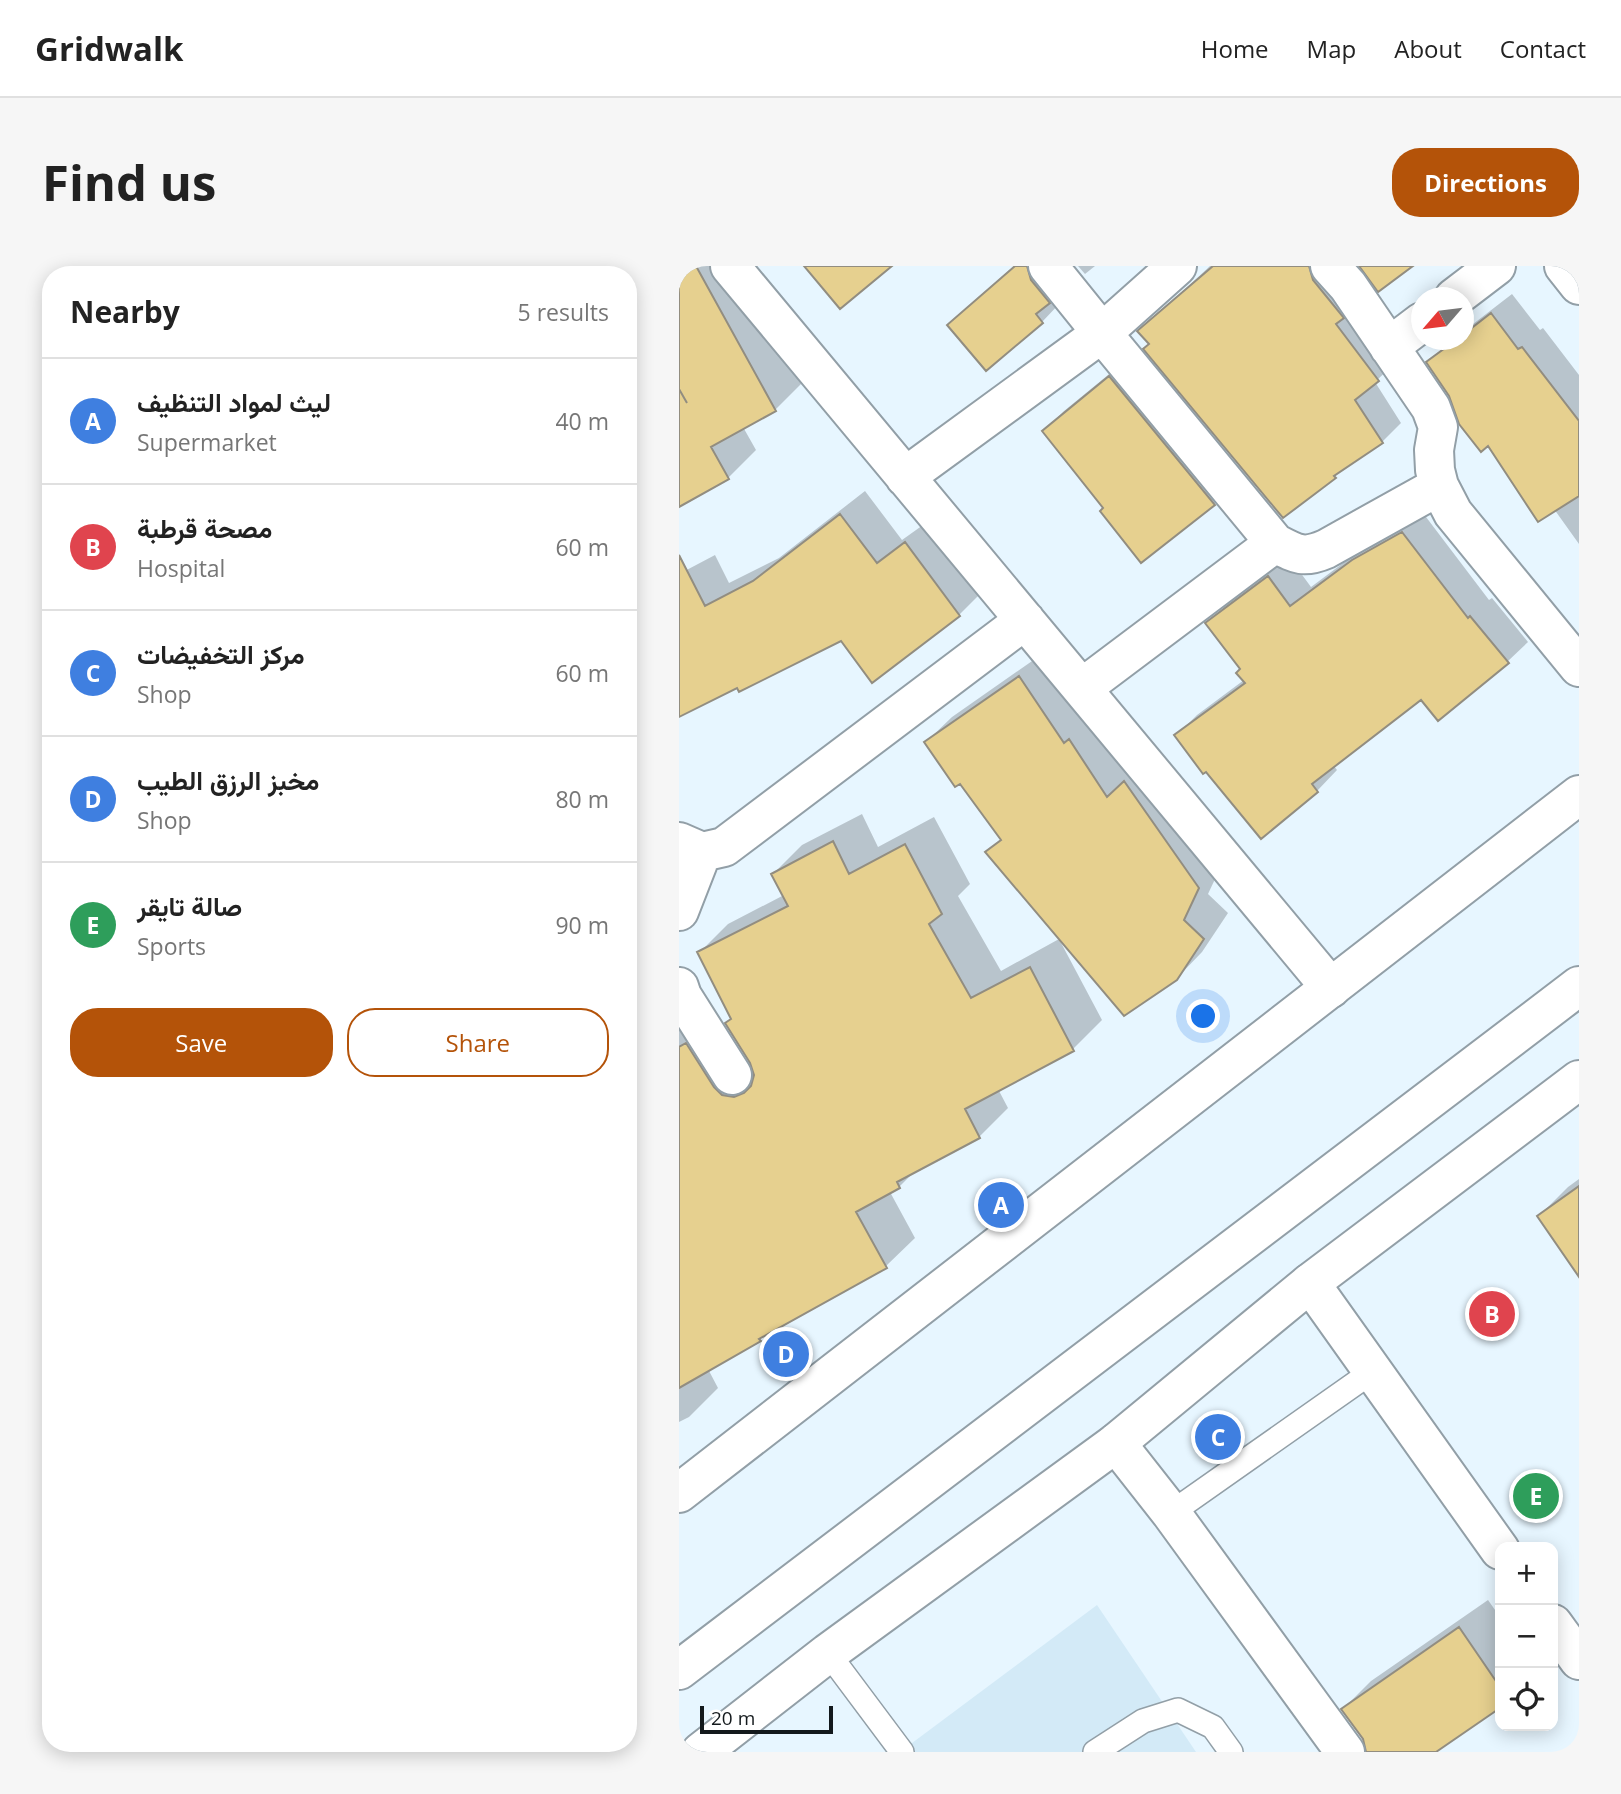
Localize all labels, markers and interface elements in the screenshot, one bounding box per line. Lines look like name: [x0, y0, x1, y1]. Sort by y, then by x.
text: Gridwalk: [35, 26, 184, 71]
text: Home: [1201, 32, 1269, 65]
text: Map: [1307, 32, 1356, 65]
text: About: [1394, 32, 1462, 65]
text: Contact: [1500, 32, 1586, 65]
button: Directions: [1392, 148, 1579, 217]
text: Find us: [42, 149, 216, 215]
north arrow: [1411, 287, 1474, 350]
text: Nearby: [70, 291, 180, 332]
text: 5 results: [518, 296, 609, 328]
text: ليث لمواد التنظيف: [137, 384, 331, 420]
text: A: [85, 405, 101, 437]
text: 40 m: [555, 405, 609, 437]
text: Supermarket: [137, 426, 277, 458]
text: مصحة قرطبة: [137, 510, 272, 546]
text: B: [85, 531, 101, 563]
text: 60 m: [555, 531, 609, 563]
text: Hospital: [137, 552, 225, 584]
text: مركز التخفيضات: [137, 636, 305, 672]
text: C: [86, 657, 100, 689]
text: 60 m: [555, 657, 609, 689]
text: Shop: [137, 678, 192, 710]
text: مخبز الرزق الطيب: [137, 762, 319, 798]
text: D: [84, 783, 102, 815]
text: 80 m: [555, 783, 609, 815]
text: Shop: [137, 804, 192, 836]
text: صالة تايقر: [137, 888, 242, 924]
text: E: [87, 909, 99, 941]
text: 90 m: [555, 909, 609, 941]
text: Sports: [137, 930, 206, 962]
your location: [1186, 999, 1220, 1033]
button: Save: [70, 1008, 333, 1077]
button: Share: [347, 1008, 609, 1077]
pin: A: [978, 1179, 1024, 1231]
pin: B: [1469, 1288, 1515, 1340]
pin: D: [763, 1328, 809, 1380]
pin: C: [1195, 1411, 1241, 1463]
pin: E: [1513, 1470, 1559, 1522]
map controls: [1495, 1542, 1558, 1731]
button: +: [1495, 1542, 1558, 1605]
button: −: [1495, 1605, 1558, 1668]
button: locate: [1495, 1668, 1558, 1731]
scale bar: [700, 1703, 833, 1735]
text: 20 m: [711, 1705, 755, 1731]

